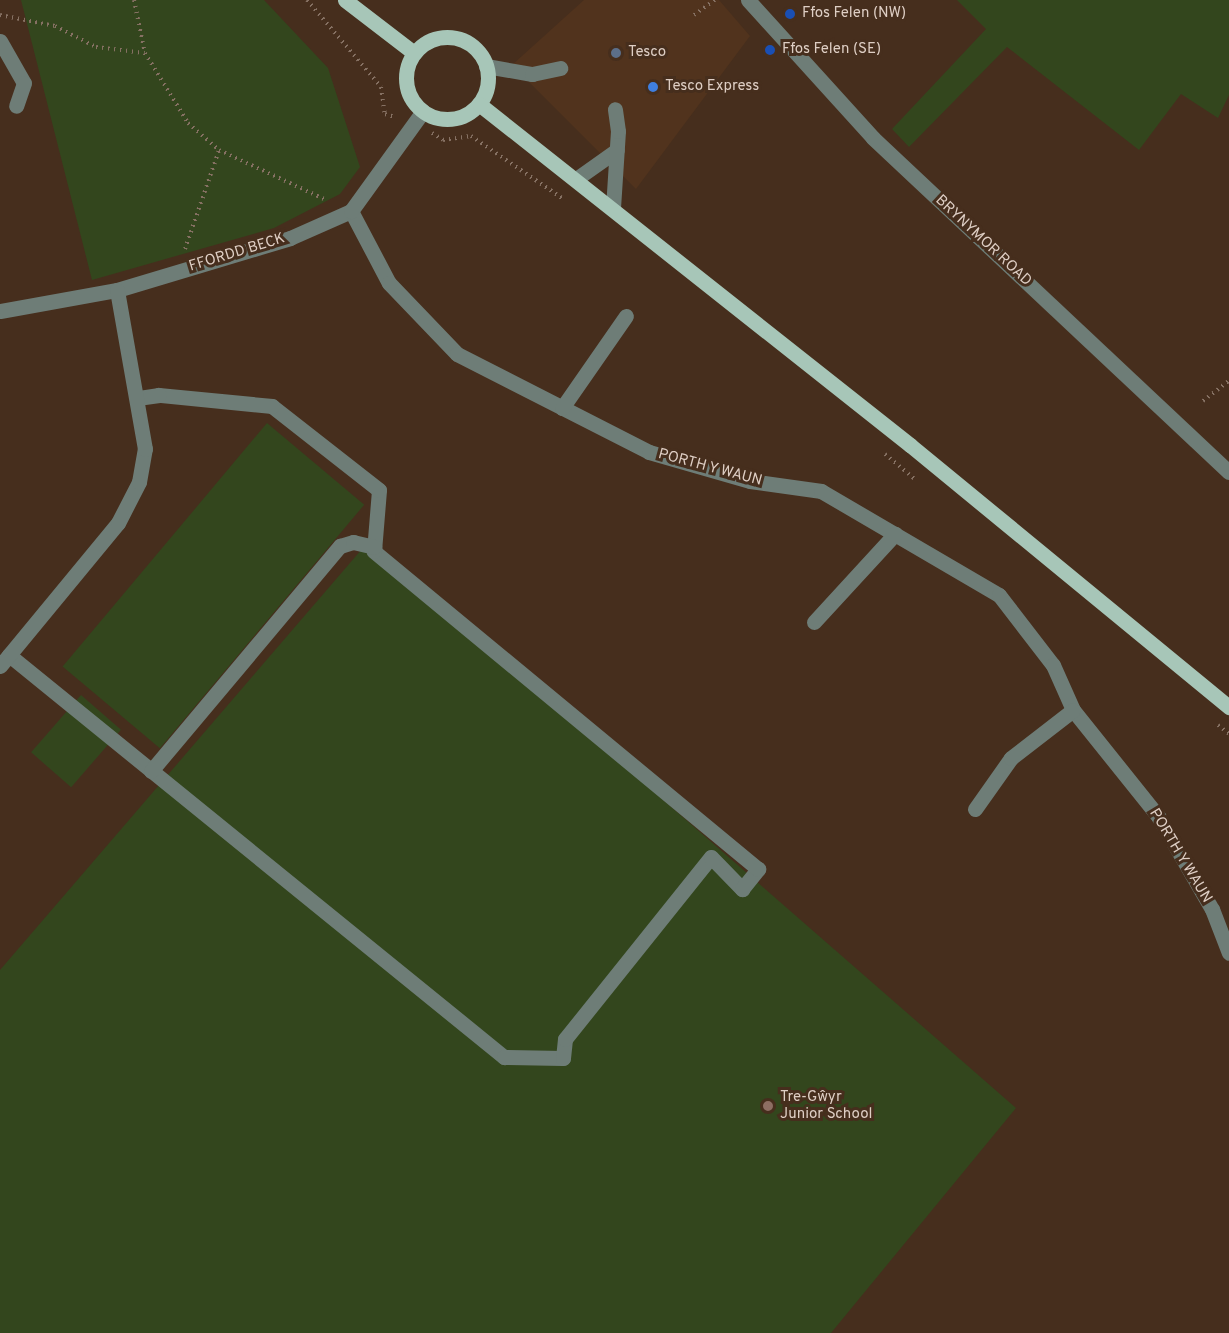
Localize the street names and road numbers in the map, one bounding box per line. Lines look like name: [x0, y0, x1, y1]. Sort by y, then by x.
street label: BRYNYMOR ROAD: [931, 192, 1035, 290]
street label: FFORDD BECK: [187, 230, 287, 276]
street label: PORTH Y WAUN: [655, 445, 765, 491]
street label: PORTH Y WAUN: [1144, 805, 1216, 907]

